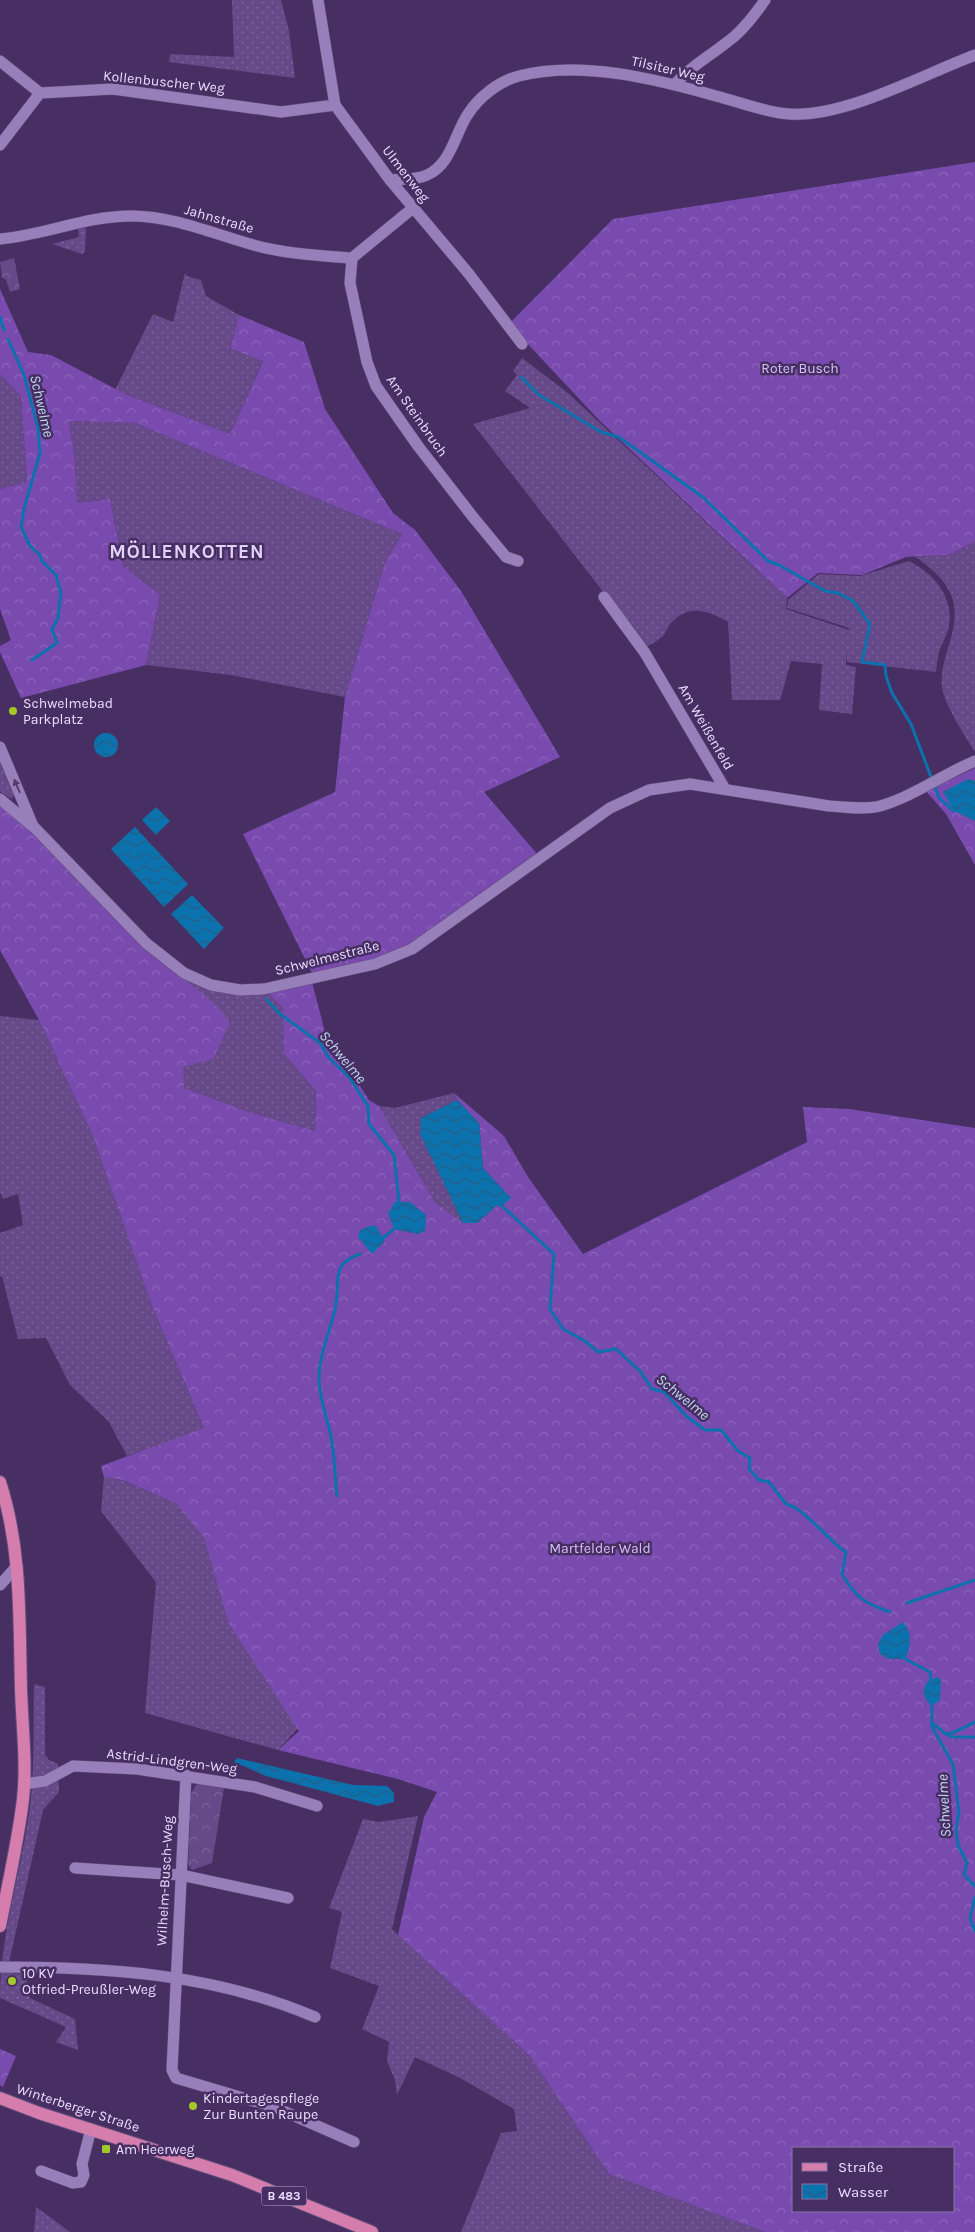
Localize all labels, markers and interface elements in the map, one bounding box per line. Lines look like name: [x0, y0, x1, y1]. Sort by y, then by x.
street label: Tilsiter Weg: [630, 52, 706, 86]
street label: Kollenbuscher Weg: [102, 67, 226, 97]
street label: Ulmenweg: [379, 142, 433, 206]
street label: Jahnstraße: [182, 201, 256, 237]
park label: Roter Busch: [761, 360, 839, 377]
street label: Am Steinbruch: [383, 372, 451, 460]
water label: Schwelme: [26, 373, 58, 439]
district label: MÖLLENKOTTEN: [109, 540, 265, 563]
street label: Am Weißenfeld: [675, 681, 737, 773]
place label: Schwelmebad Parkplatz: [23, 695, 113, 728]
marker: Schwelmebad Parkplatz: [7, 705, 19, 717]
one-way arrow: [12, 779, 20, 794]
street label: Schwelmestraße: [273, 937, 381, 979]
water label: Schwelme: [316, 1027, 370, 1087]
water label: Schwelme: [653, 1370, 713, 1424]
park label: Martfelder Wald: [549, 1540, 651, 1557]
street label: Astrid-Lindgren-Weg: [106, 1745, 238, 1777]
water label: Schwelme: [933, 1774, 955, 1838]
street label: Wilhelm-Busch-Weg: [153, 1815, 177, 1947]
place label: 10 KV Otfried-Preußler-Weg: [22, 1965, 156, 1998]
marker: 10 KV Otfried-Preußler-Weg: [6, 1975, 18, 1987]
street label: Winterberger Straße: [14, 2080, 142, 2136]
place label: Kindertagespflege Zur Bunten Raupe: [203, 2090, 319, 2123]
marker: Kindertagespflege Zur Bunten Raupe: [187, 2100, 199, 2112]
place label: Am Heerweg: [116, 2141, 195, 2158]
marker: Am Heerweg: [100, 2143, 112, 2155]
legend: [792, 2147, 955, 2212]
text: Straße: [838, 2158, 883, 2176]
text: Wasser: [838, 2183, 889, 2201]
road number: B 483: [262, 2186, 306, 2206]

